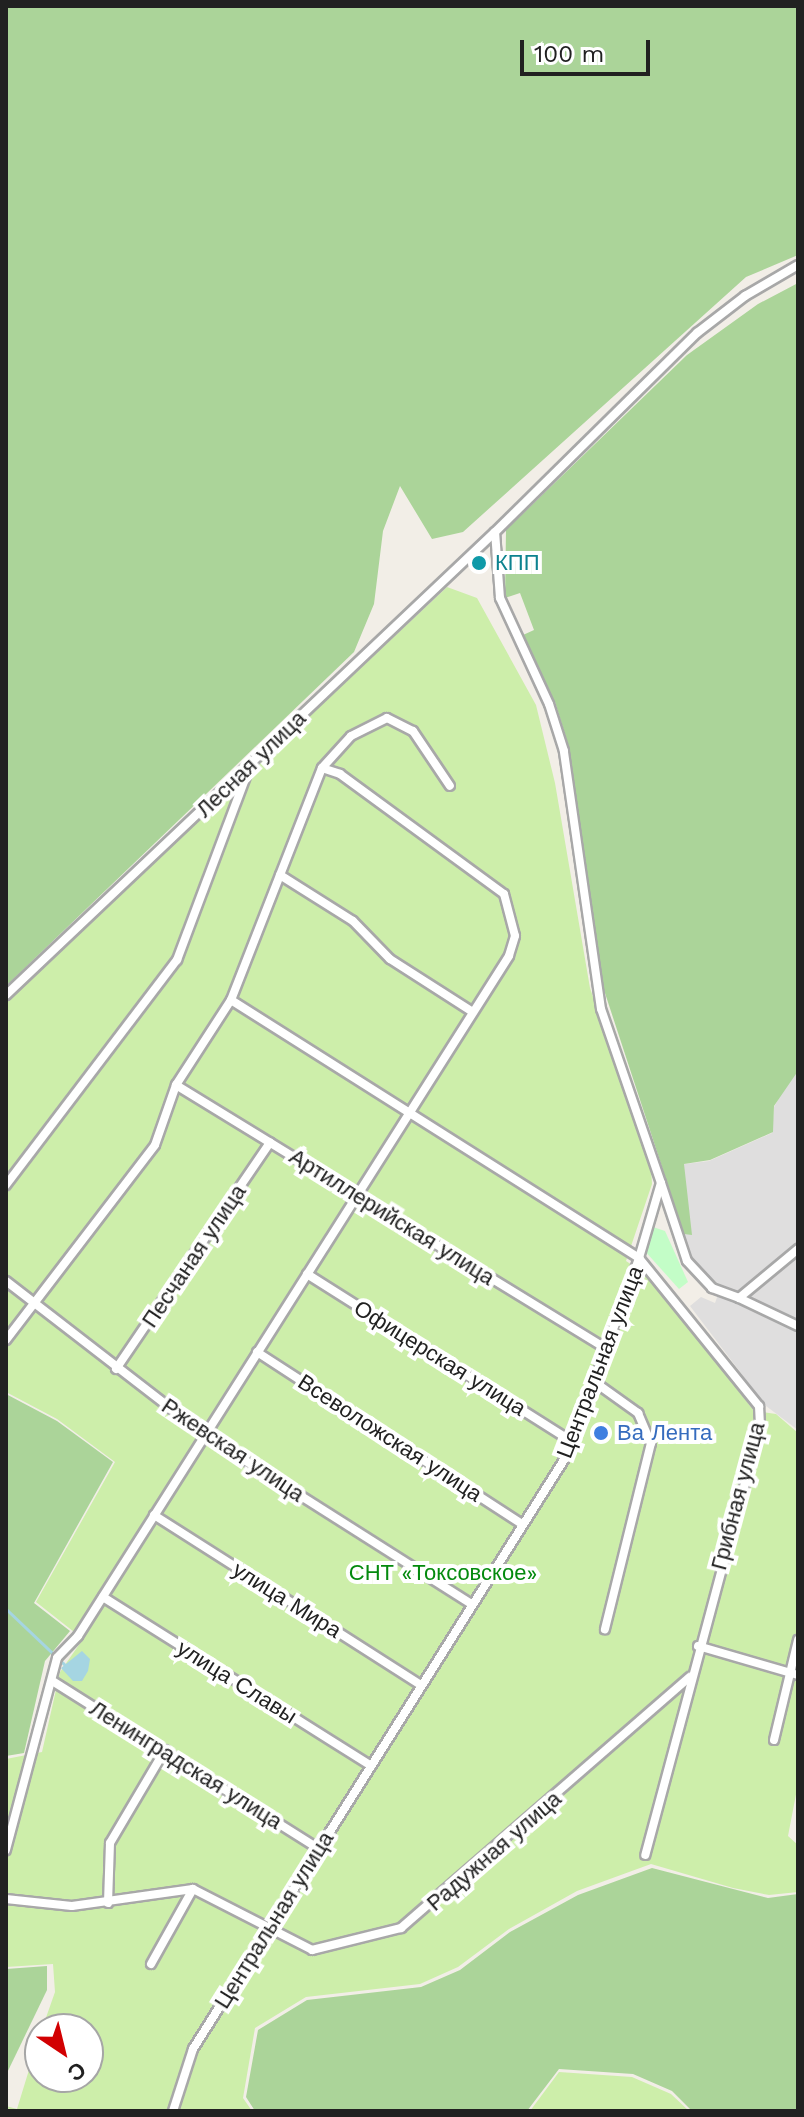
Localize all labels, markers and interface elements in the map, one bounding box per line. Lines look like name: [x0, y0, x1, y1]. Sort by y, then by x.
scale bar: [524, 24, 654, 74]
text: 100 m: [534, 40, 604, 68]
place label: КПП: [495, 550, 539, 576]
marker: КПП: [470, 554, 488, 572]
street label: Лесная улица: [191, 705, 311, 823]
street label: Артиллерийская улица: [285, 1143, 499, 1291]
street label: Песчаная улица: [136, 1179, 252, 1333]
street label: Центральная улица: [551, 1262, 649, 1462]
street label: Офицерская улица: [349, 1294, 531, 1422]
street label: Всеволожская улица: [293, 1369, 487, 1507]
street label: Ржевская улица: [157, 1393, 309, 1507]
street label: Грибная улица: [706, 1419, 770, 1573]
place label: Ва Лента: [617, 1420, 712, 1446]
marker: Ва Лента: [592, 1424, 610, 1442]
street label: улица Мира: [228, 1556, 346, 1644]
park label: СНТ «Токсовское»: [349, 1560, 537, 1586]
street label: улица Славы: [172, 1635, 302, 1729]
street label: Ленинградская улица: [85, 1695, 287, 1835]
street label: Радужная улица: [421, 1786, 567, 1916]
street label: Центральная улица: [209, 1827, 339, 2013]
north arrow: [24, 2013, 104, 2093]
text: С: [63, 2057, 91, 2086]

